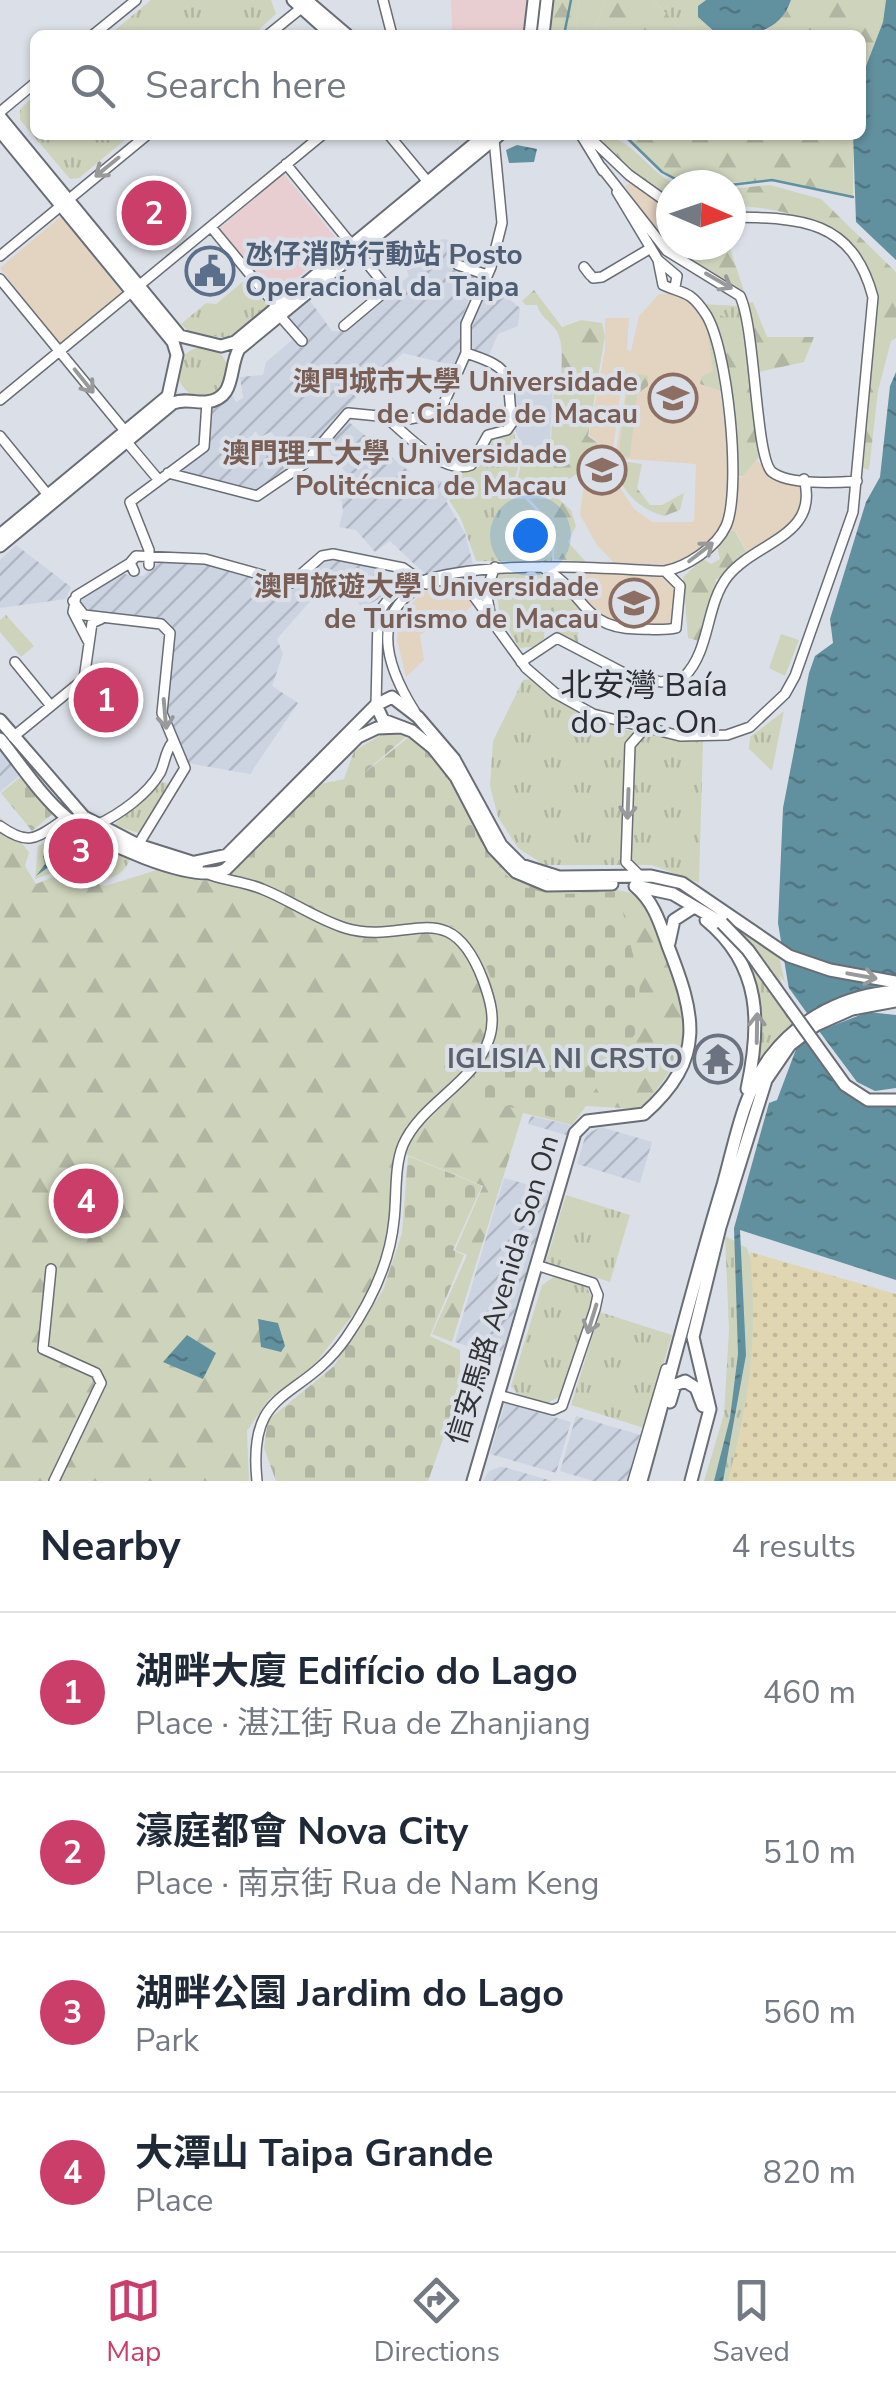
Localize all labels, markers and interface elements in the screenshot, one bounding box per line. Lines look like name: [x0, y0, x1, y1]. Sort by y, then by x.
search box: [30, 30, 866, 140]
icon: search: [65, 58, 120, 113]
text: Search here: [145, 60, 346, 111]
one-way arrow: [95, 156, 121, 178]
north arrow: [656, 170, 746, 260]
pin: 2: [122, 176, 186, 250]
place label: 氹仔消防行動站 Posto Operacional da Taipa: [245, 236, 523, 306]
public building icon: 氹仔消防行動站 Posto Operacional da Taipa: [184, 245, 236, 297]
one-way arrow: [704, 272, 733, 292]
place label: 澳門城市大學 Universidade de Cidade de Macau: [293, 363, 638, 433]
one-way arrow: [73, 368, 95, 394]
school or university icon: 澳門城市大學 Universidade de Cidade de Macau: [647, 372, 699, 424]
place label: 澳門理工大學 Universidade Politécnica de Macau: [222, 435, 567, 505]
school or university icon: 澳門理工大學 Universidade Politécnica de Macau: [576, 444, 628, 496]
your location: [505, 510, 556, 561]
one-way arrow: [687, 542, 714, 563]
place label: 澳門旅遊大學 Universidade de Turismo de Macau: [254, 568, 599, 638]
school or university icon: 澳門旅遊大學 Universidade de Turismo de Macau: [608, 577, 660, 629]
pin: 1: [74, 662, 138, 738]
district label: 北安灣 Baía do Pac On: [560, 664, 728, 744]
one-way arrow: [156, 698, 175, 730]
one-way arrow: [619, 787, 638, 819]
pin: 3: [48, 814, 114, 888]
one-way arrow: [846, 967, 878, 986]
one-way arrow: [747, 1012, 766, 1044]
temple icon: IGLISIA NI CRSTO: [692, 1033, 744, 1085]
place label: IGLISIA NI CRSTO: [447, 1040, 683, 1078]
street label: 信安馬路 Avenida Son On: [438, 1130, 568, 1450]
pin: 4: [54, 1164, 118, 1238]
one-way arrow: [581, 1302, 599, 1334]
text: Nearby: [40, 1518, 181, 1575]
text: 4 results: [731, 1525, 856, 1568]
text: 湖畔大廈 Edifício do Lago: [135, 1646, 578, 1697]
text: 1: [63, 1671, 82, 1714]
text: 460 m: [763, 1671, 856, 1714]
text: Place · 湛江街 Rua de Zhanjiang: [135, 1702, 591, 1745]
text: 濠庭都會 Nova City: [135, 1806, 468, 1857]
text: 2: [63, 1831, 82, 1874]
text: 510 m: [763, 1831, 856, 1874]
text: Place · 南京街 Rua de Nam Keng: [135, 1862, 599, 1905]
text: 湖畔公園 Jardim do Lago: [135, 1968, 564, 2019]
text: 3: [63, 1991, 82, 2034]
text: 560 m: [763, 1991, 856, 2034]
text: Park: [135, 2019, 199, 2062]
text: 大潭山 Taipa Grande: [135, 2128, 493, 2179]
text: 4: [63, 2151, 82, 2194]
text: 820 m: [763, 2151, 856, 2194]
text: Place: [135, 2179, 213, 2222]
tab: Map: [106, 2273, 161, 2371]
tab: Directions: [374, 2273, 500, 2371]
tab: Saved: [712, 2273, 790, 2371]

